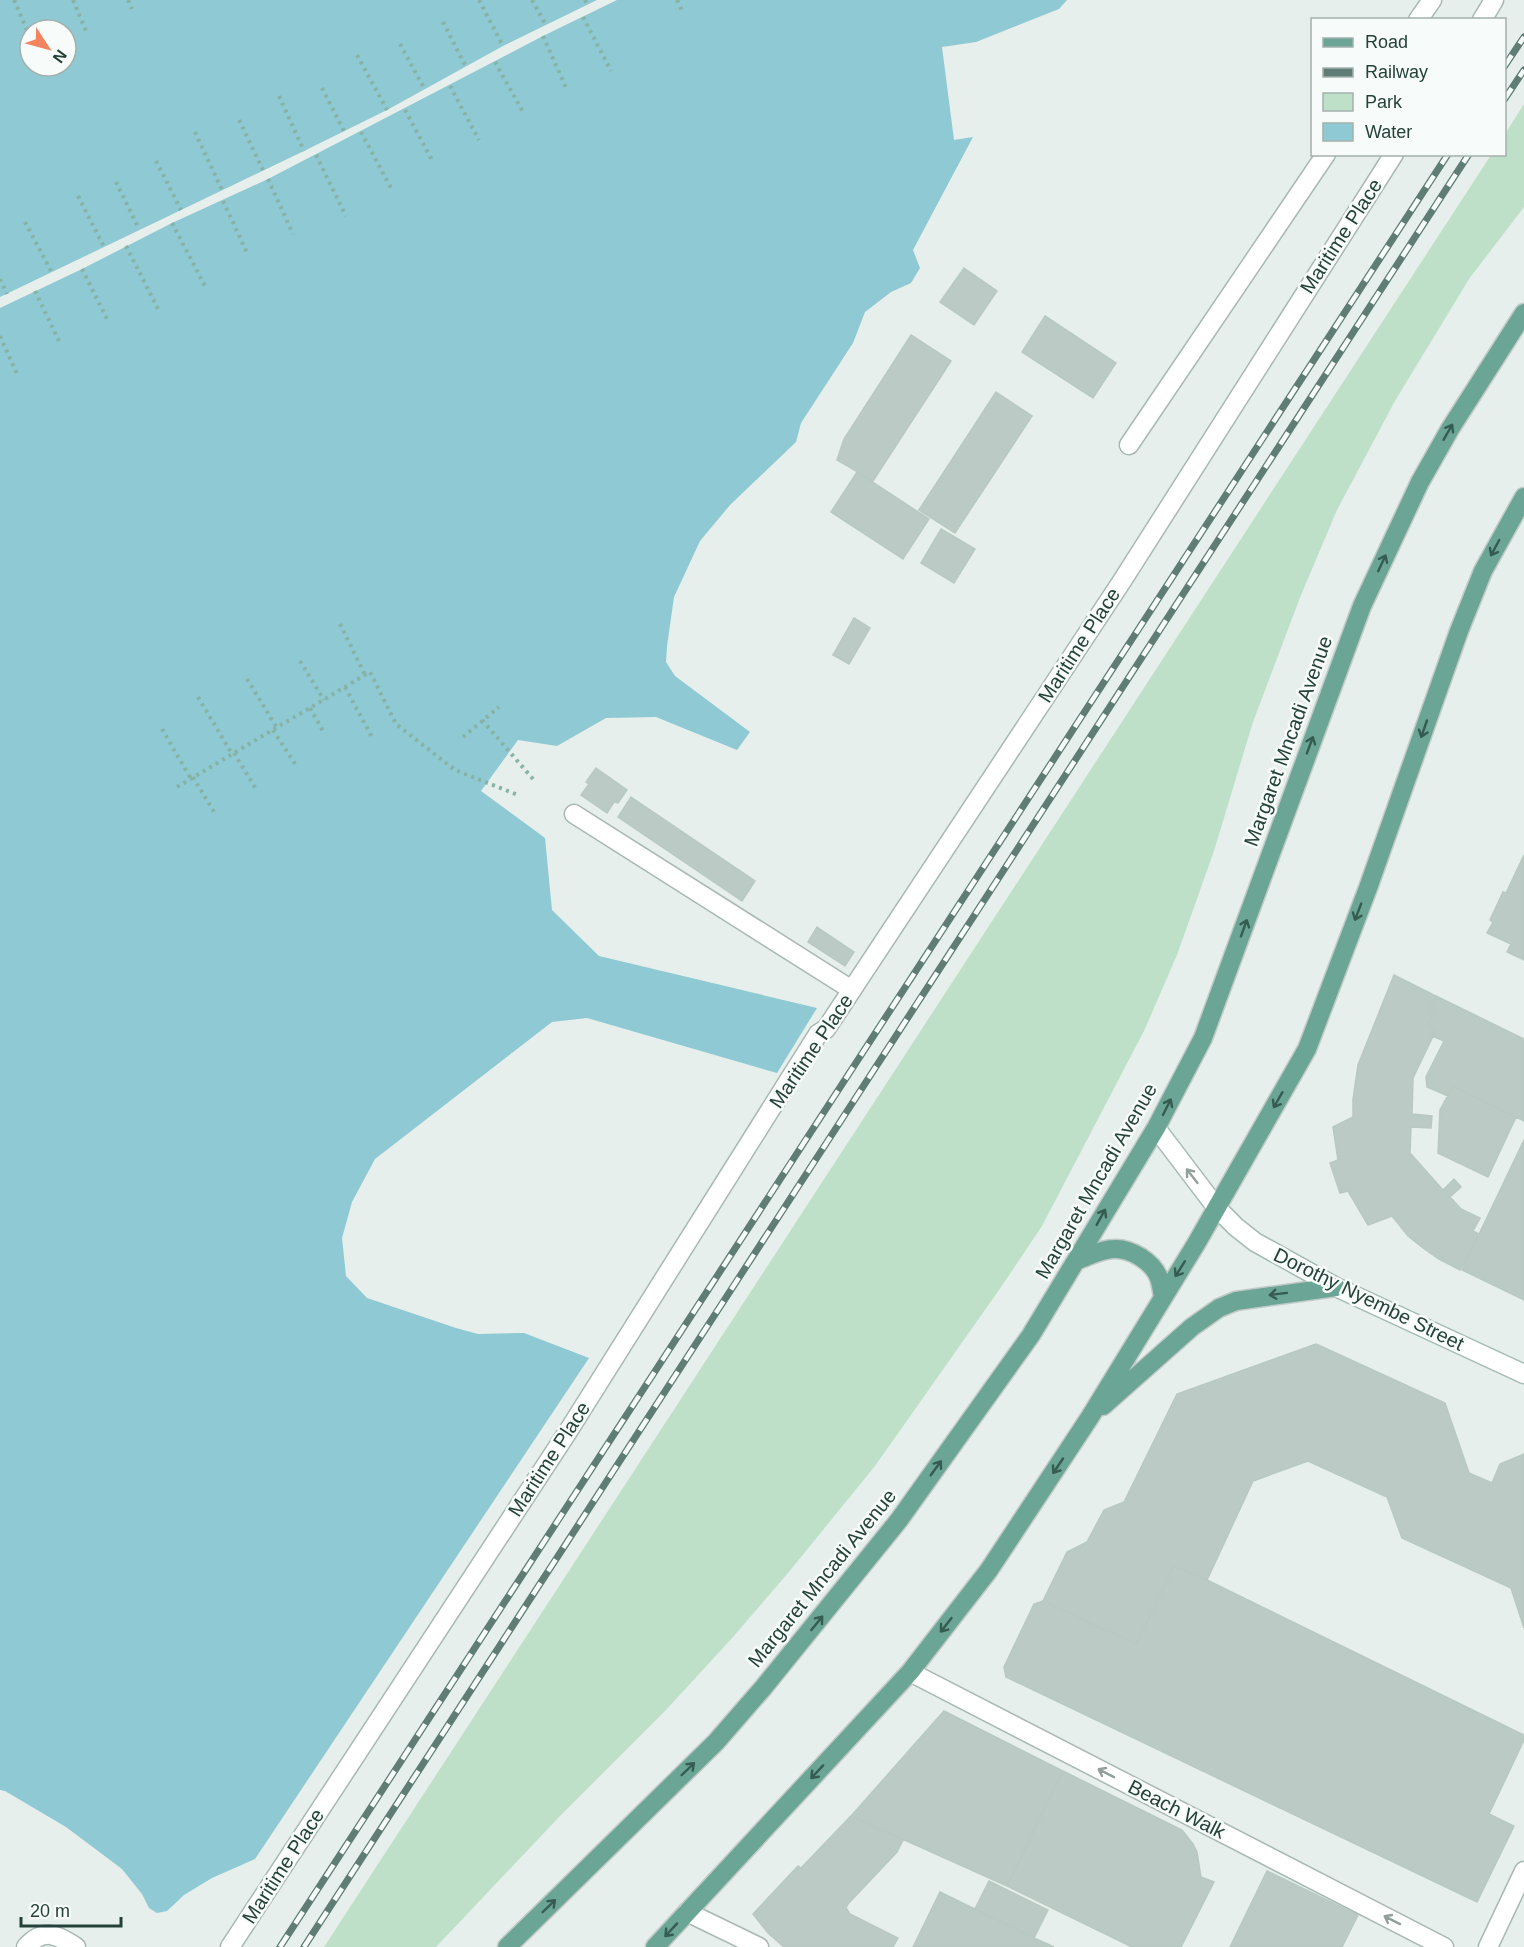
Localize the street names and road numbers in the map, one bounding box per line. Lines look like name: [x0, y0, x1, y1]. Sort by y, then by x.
street label: Maritime Place: [1296, 175, 1386, 297]
street label: Maritime Place: [1034, 584, 1124, 706]
street label: Margaret Mncadi Avenue: [1240, 633, 1336, 849]
street label: Maritime Place: [765, 990, 857, 1112]
street label: Margaret Mncadi Avenue: [1031, 1079, 1161, 1283]
street label: Dorothy Nyembe Street: [1270, 1243, 1468, 1355]
street label: Maritime Place: [504, 1398, 594, 1520]
street label: Margaret Mncadi Avenue: [744, 1485, 900, 1671]
street label: Beach Walk: [1125, 1775, 1230, 1843]
street label: Maritime Place: [238, 1805, 328, 1927]

